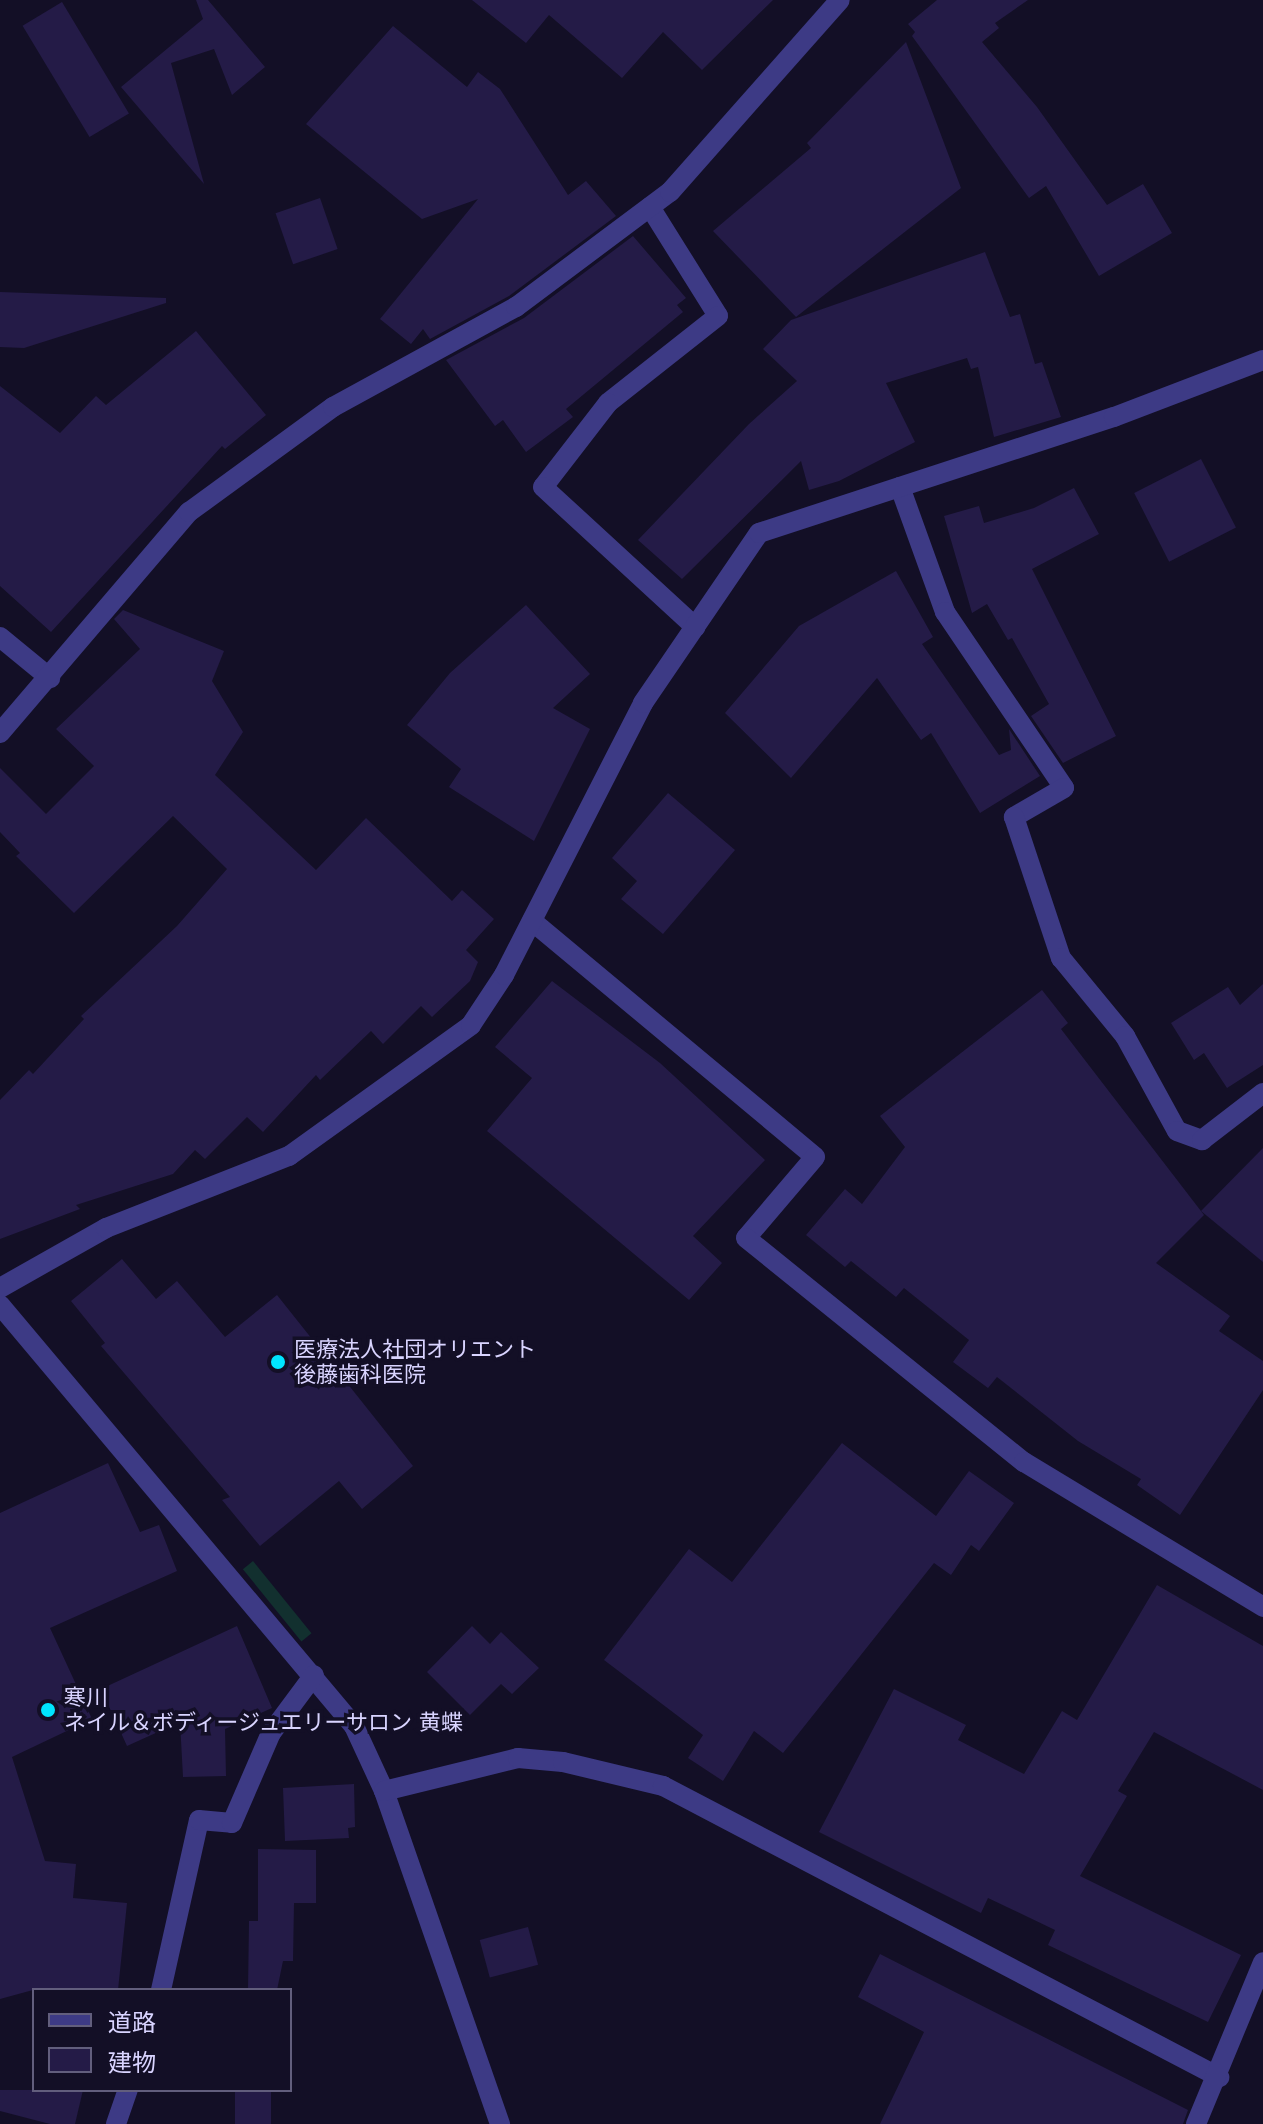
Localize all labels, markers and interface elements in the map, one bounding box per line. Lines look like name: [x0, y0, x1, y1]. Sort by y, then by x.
place label: 医療法人社団オリエント 後藤歯科医院: [294, 1336, 536, 1388]
marker: 医療法人社団オリエント 後藤歯科医院: [269, 1353, 287, 1371]
place label: 寒川 ネイル＆ボディージュエリーサロン 黄蝶: [64, 1684, 467, 1736]
marker: 寒川 ネイル＆ボディージュエリーサロン 黄蝶: [39, 1701, 57, 1719]
legend: [32, 1988, 292, 2092]
text: 道路: [108, 2009, 156, 2037]
text: 建物: [108, 2049, 156, 2077]

